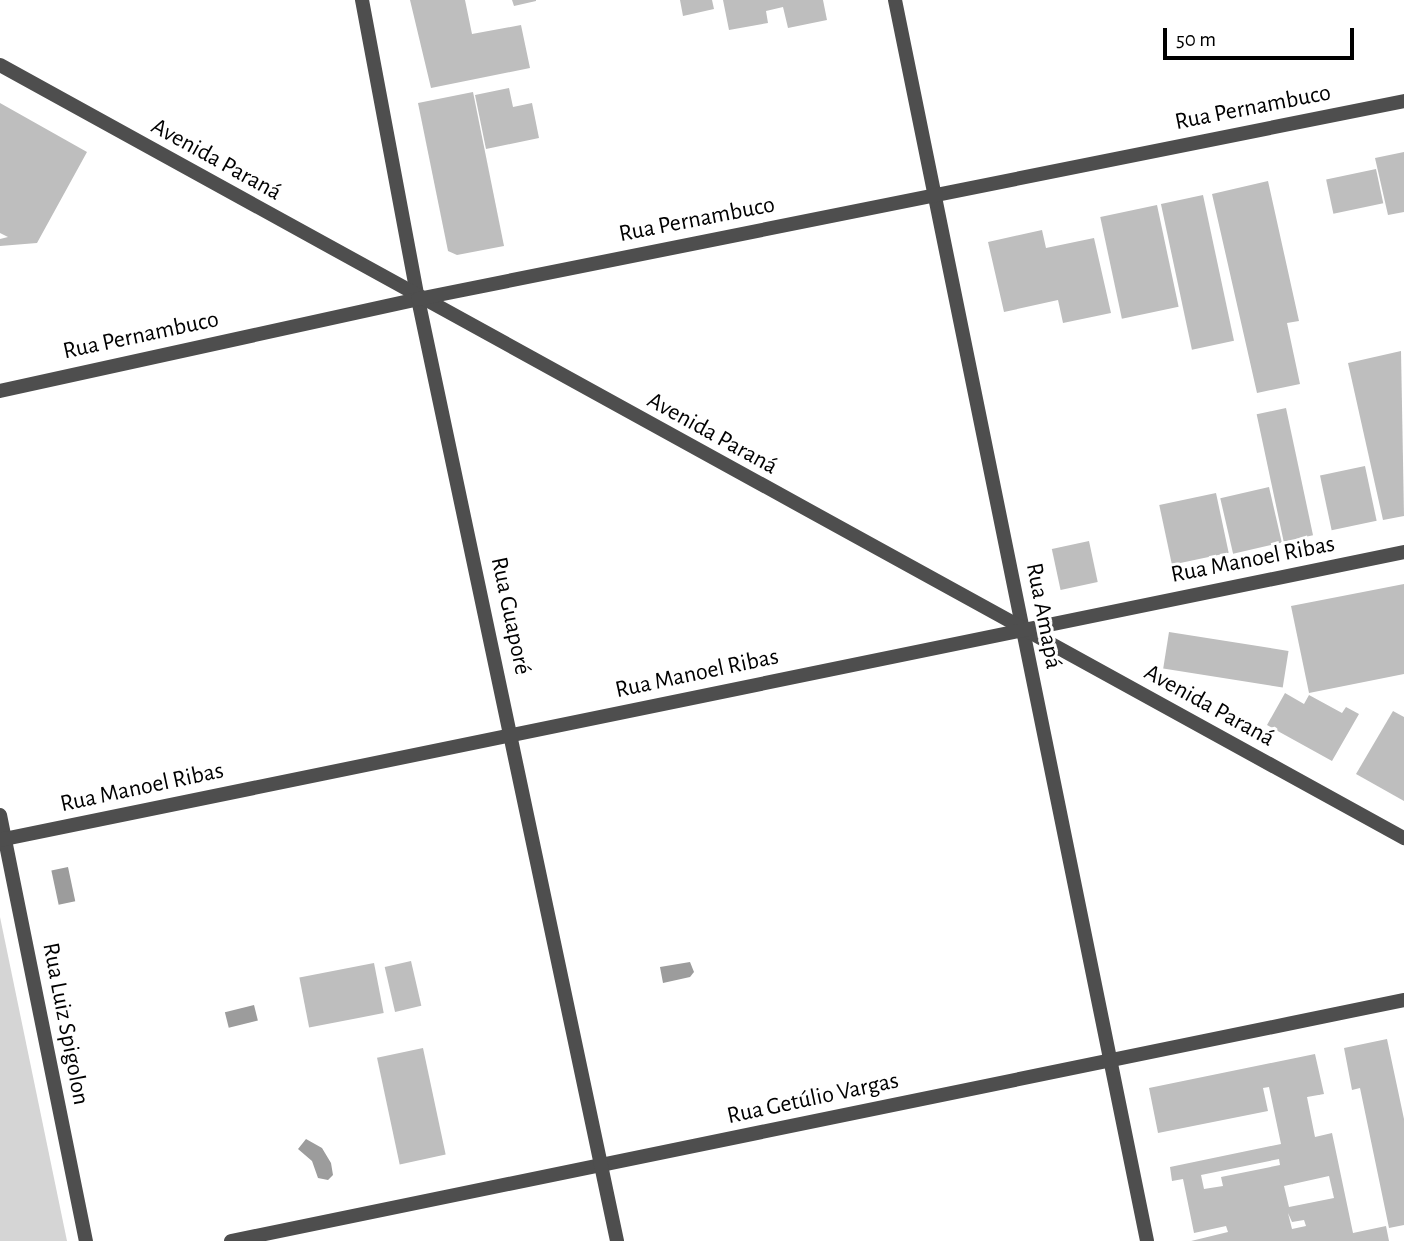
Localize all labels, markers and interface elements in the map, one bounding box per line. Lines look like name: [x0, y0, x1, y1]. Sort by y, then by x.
scale bar: [1166, 14, 1357, 58]
text: 50 m: [1176, 29, 1216, 50]
street label: Rua Pernambuco: [1172, 79, 1334, 137]
street label: Avenida Paraná: [146, 112, 286, 208]
street label: Rua Pernambuco: [616, 191, 778, 249]
street label: Rua Pernambuco: [61, 305, 221, 367]
street label: Avenida Paraná: [642, 386, 782, 482]
street label: Rua Manoel Ribas: [1169, 530, 1337, 590]
street label: Rua Guaporé: [483, 554, 537, 678]
street label: Rua Amapá: [1019, 561, 1067, 671]
street label: Rua Manoel Ribas: [613, 643, 781, 705]
street label: Avenida Paraná: [1139, 658, 1279, 754]
street label: Rua Manoel Ribas: [58, 757, 226, 819]
street label: Rua Luiz Spigolon: [35, 940, 95, 1108]
street label: Rua Getúlio Vargas: [725, 1067, 901, 1131]

